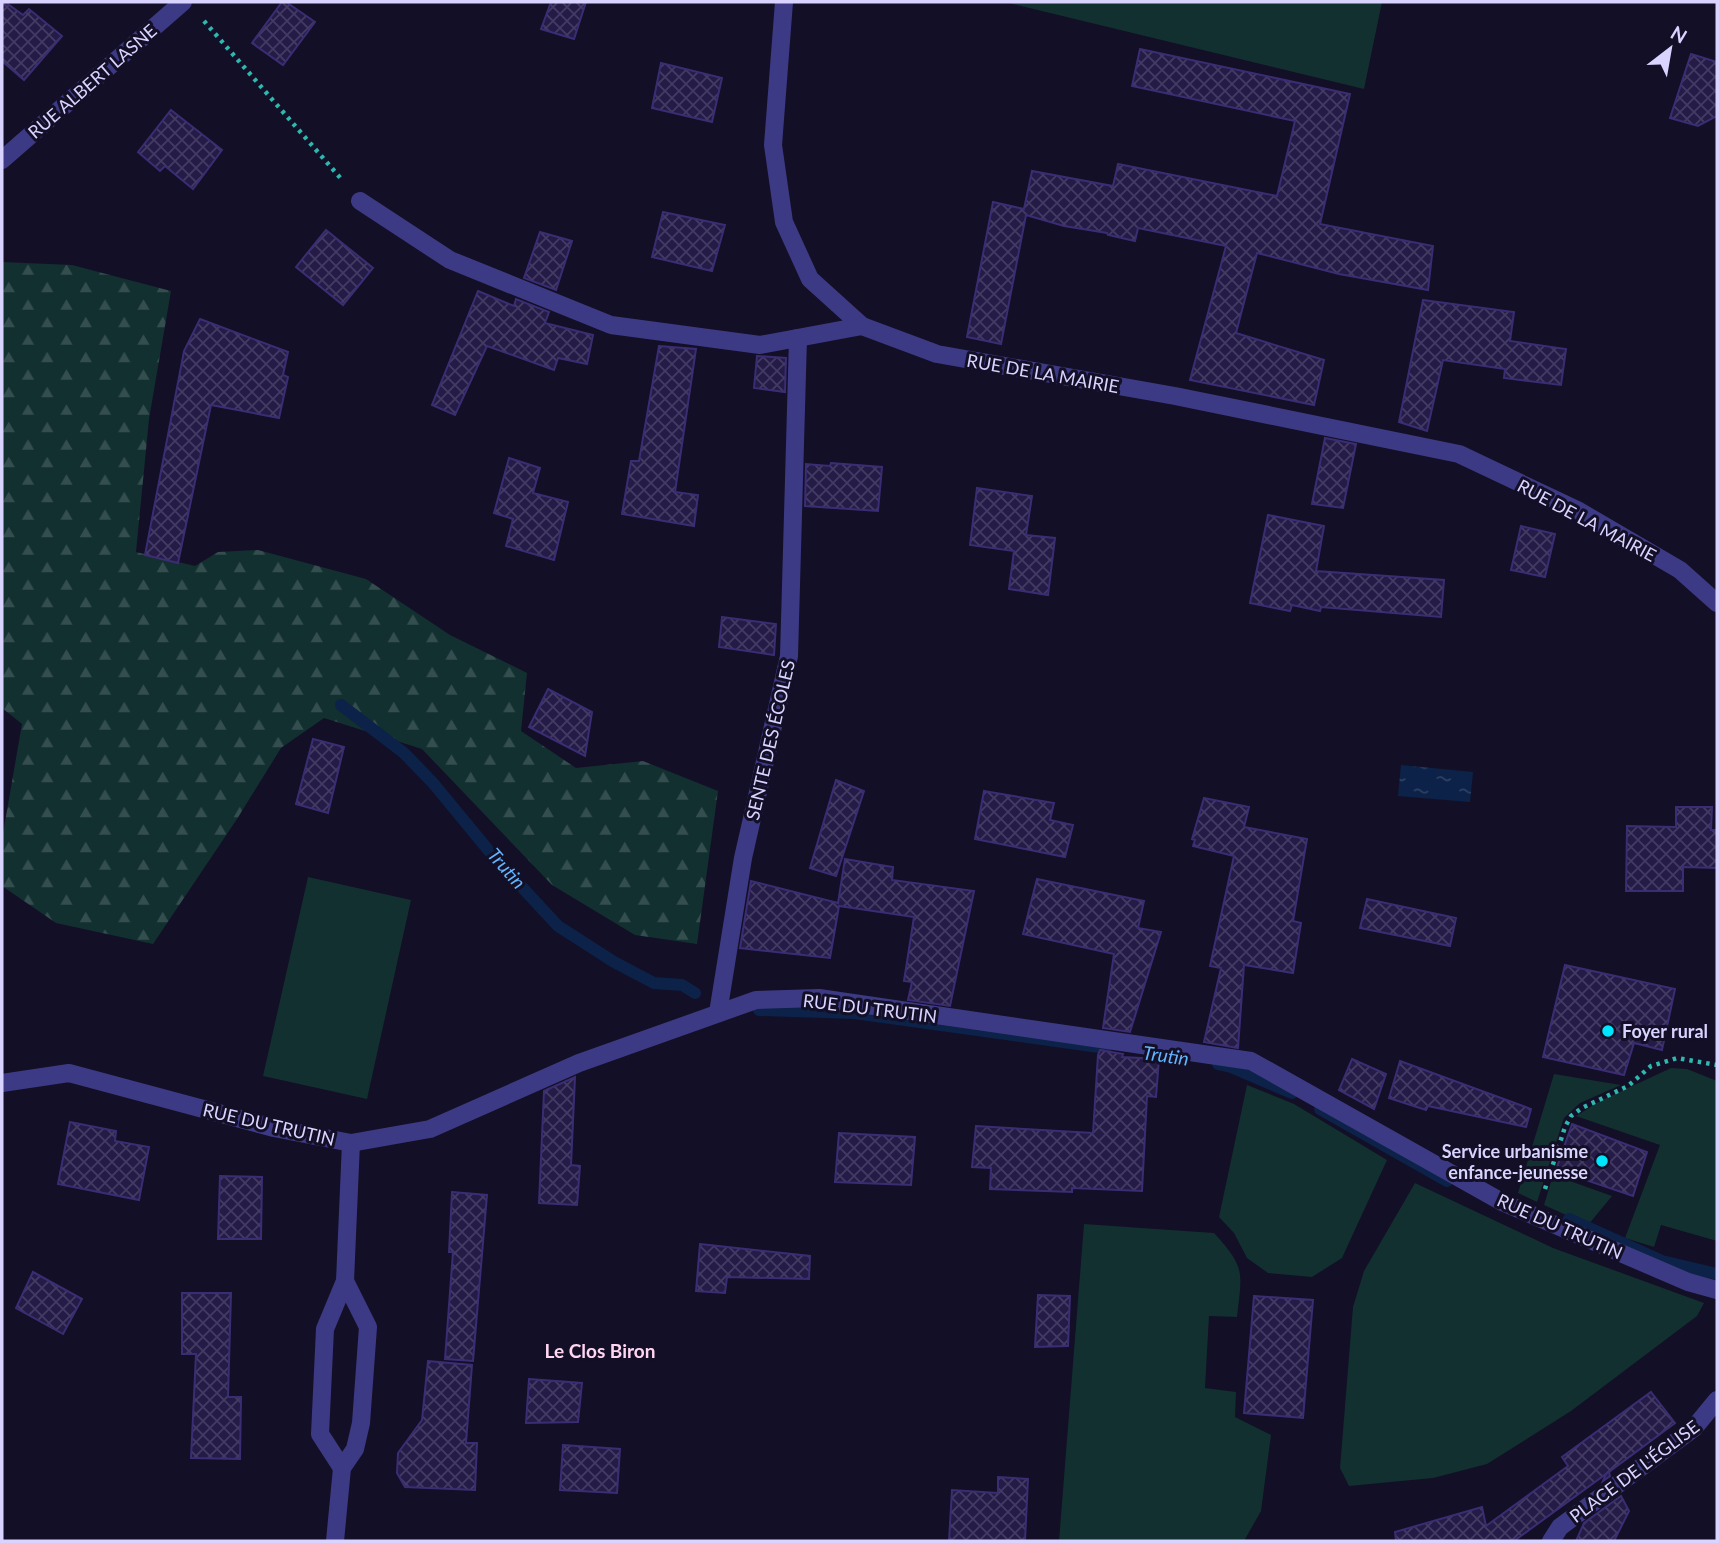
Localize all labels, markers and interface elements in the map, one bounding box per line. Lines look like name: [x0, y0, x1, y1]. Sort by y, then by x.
north arrow: [1635, 14, 1705, 84]
street label: RUE ALBERT LASNE: [23, 19, 161, 143]
text: N: [1667, 20, 1691, 48]
street label: RUE DE LA MAIRIE: [965, 349, 1121, 397]
street label: RUE DE LA MAIRIE: [1514, 474, 1660, 566]
street label: SENTE DES ÉCOLES: [741, 658, 799, 822]
water label: Trutin: [483, 843, 531, 893]
street label: RUE DU TRUTIN: [802, 989, 938, 1027]
place label: Foyer rural: [1622, 1020, 1708, 1042]
marker: Foyer rural: [1600, 1023, 1616, 1039]
water label: Trutin: [1142, 1040, 1190, 1070]
street label: RUE DU TRUTIN: [201, 1098, 337, 1150]
place label: Service urbanisme enfance-jeunesse: [1442, 1140, 1588, 1183]
marker: Service urbanisme enfance-jeunesse: [1594, 1153, 1610, 1169]
street label: RUE DU TRUTIN: [1494, 1189, 1626, 1263]
district label: Le Clos Biron: [545, 1339, 655, 1362]
street label: PLACE DE L'ÉGLISE: [1565, 1415, 1703, 1527]

